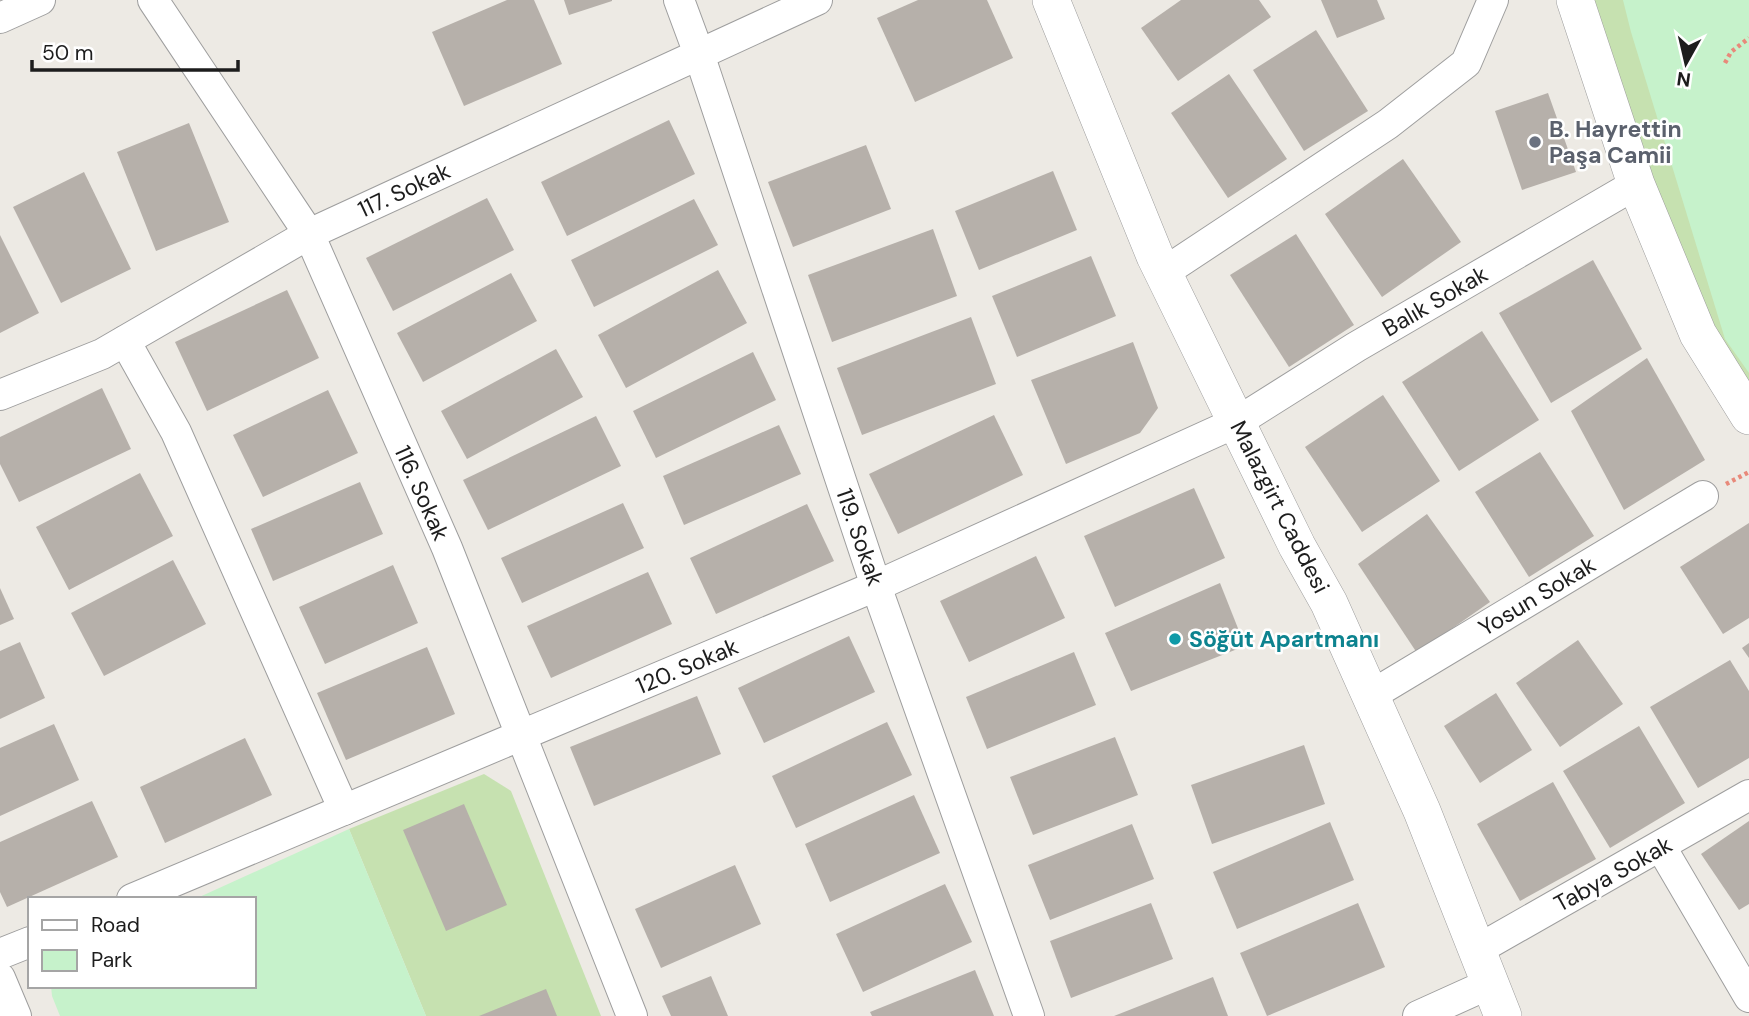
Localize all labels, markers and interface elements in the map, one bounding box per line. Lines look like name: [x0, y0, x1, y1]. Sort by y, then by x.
scale bar: [32, 28, 238, 72]
north arrow: [1651, 28, 1721, 98]
text: 50 m: [42, 39, 93, 67]
text: N: [1675, 66, 1692, 93]
place label: B. Hayrettin Paşa Camii: [1549, 114, 1682, 170]
marker: B. Hayrettin Paşa Camii: [1527, 134, 1543, 150]
street label: 117. Sokak: [353, 155, 455, 224]
street label: Balık Sokak: [1377, 259, 1493, 343]
street label: Malazgirt Caddesi: [1224, 416, 1336, 598]
street label: 116. Sokak: [388, 441, 456, 546]
street label: 119. Sokak: [829, 484, 891, 590]
street label: Yosun Sokak: [1473, 549, 1601, 643]
place label: Söğüt Apartmanı: [1189, 624, 1379, 654]
street label: 120. Sokak: [631, 631, 743, 701]
marker: Söğüt Apartmanı: [1167, 631, 1183, 647]
street label: Tabya Sokak: [1549, 829, 1678, 919]
legend: [28, 897, 256, 988]
text: Road: [91, 911, 140, 939]
text: Park: [91, 946, 133, 974]

